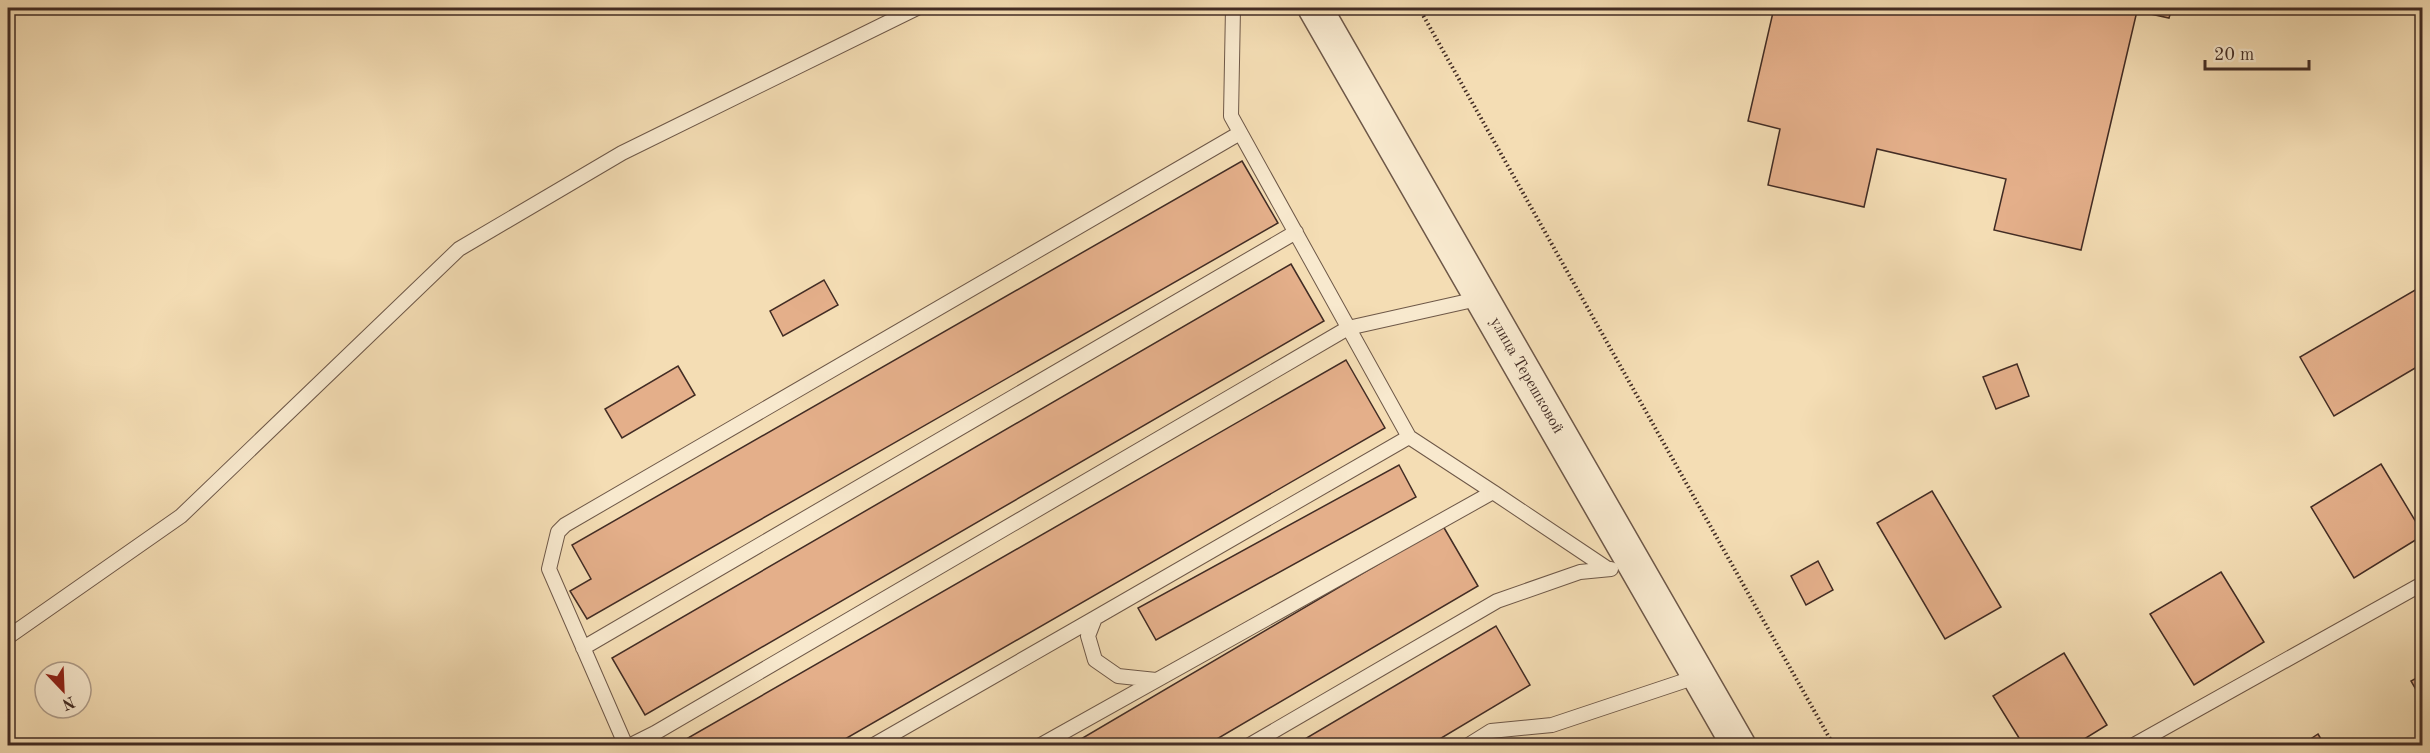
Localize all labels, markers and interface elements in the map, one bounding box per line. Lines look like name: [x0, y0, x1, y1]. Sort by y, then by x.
scale bar: [2205, 33, 2308, 71]
text: 20 m: [2214, 46, 2254, 64]
street label: улица Терешковой: [1487, 315, 1566, 437]
north arrow: [33, 660, 93, 720]
text: N: [59, 692, 77, 712]

